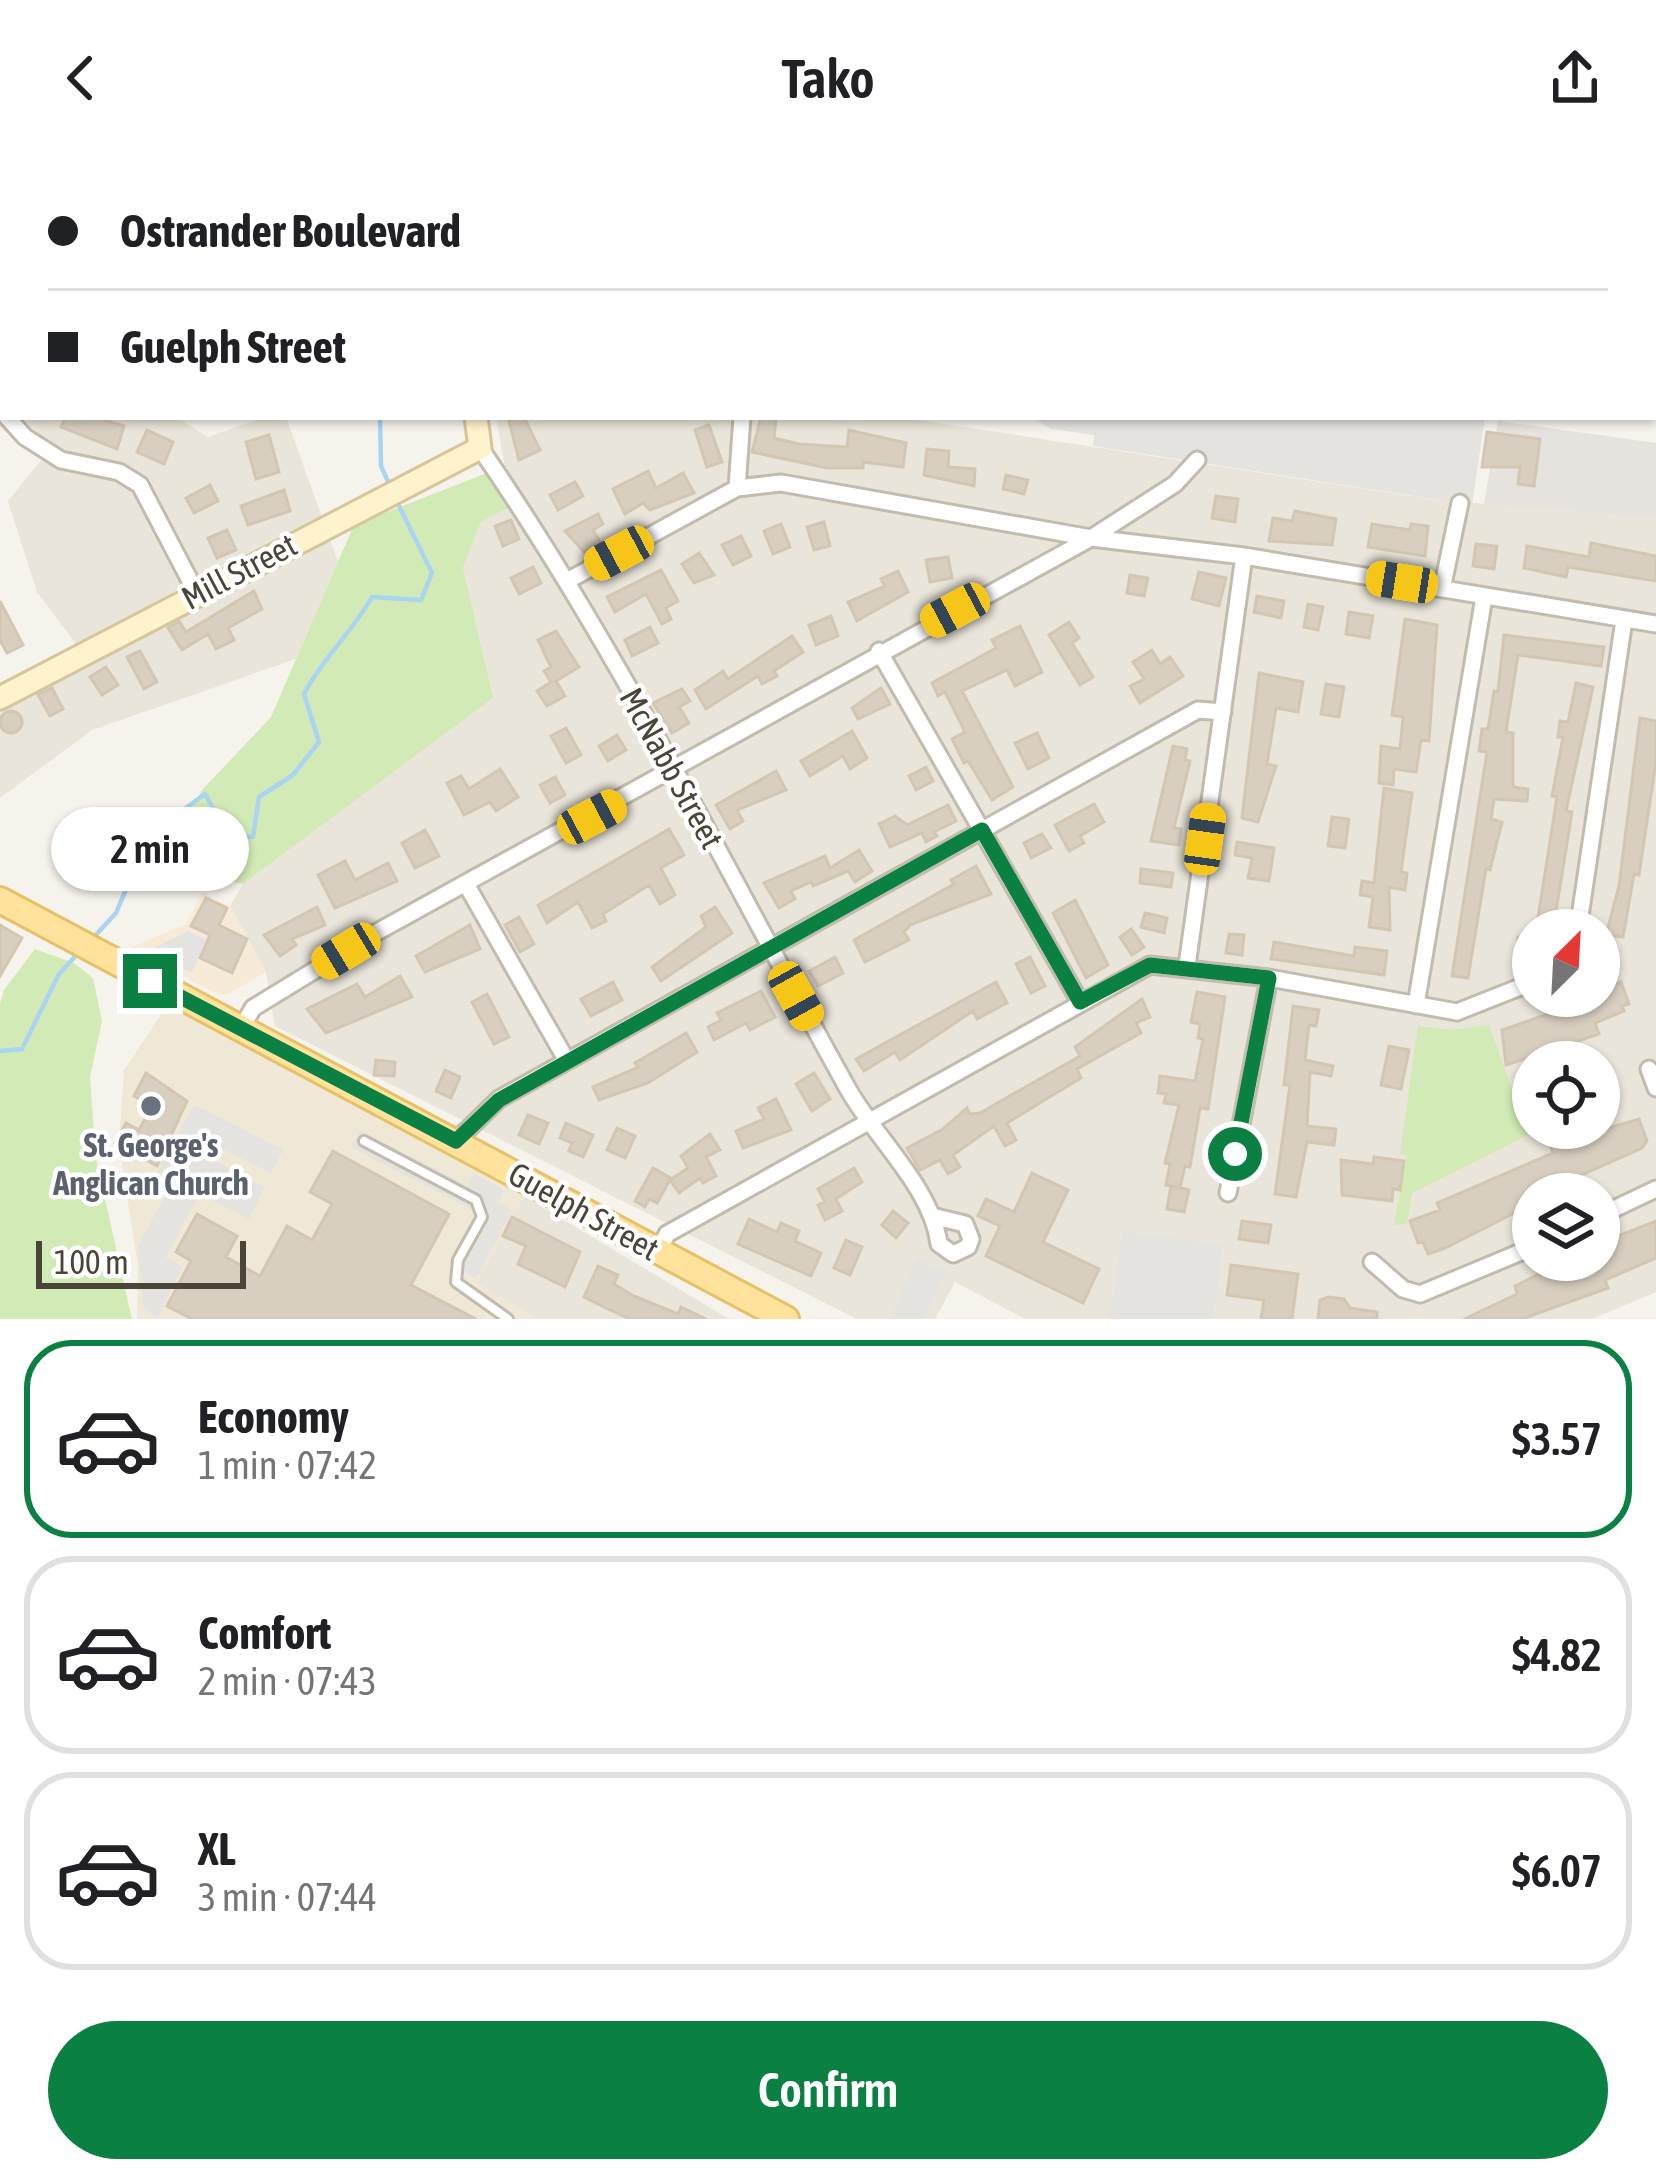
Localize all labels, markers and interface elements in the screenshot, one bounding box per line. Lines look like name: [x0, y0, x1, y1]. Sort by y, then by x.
icon: back: [48, 45, 114, 111]
icon: share: [1542, 45, 1608, 111]
text: Tako: [781, 48, 875, 109]
text: Ostrander Boulevard: [120, 205, 461, 257]
text: Guelph Street: [120, 321, 346, 373]
car: [579, 520, 659, 586]
street label: Mill Street: [175, 525, 303, 617]
car: [1364, 559, 1440, 605]
car: [915, 577, 995, 643]
street label: McNabb Street: [612, 681, 732, 855]
car: [552, 784, 632, 850]
car: [1182, 801, 1228, 877]
callout: 2 min: [51, 807, 249, 891]
text: 2 min: [110, 827, 190, 871]
north arrow: [1512, 909, 1620, 1017]
map controls: [1512, 909, 1620, 1281]
car: [306, 917, 386, 985]
route end: [123, 954, 177, 1008]
car: [763, 956, 829, 1036]
button: locate: [1512, 1041, 1620, 1149]
marker: St. George's Anglican Church: [138, 1093, 164, 1119]
place label: St. George's Anglican Church: [52, 1126, 249, 1202]
route start: [1208, 1127, 1262, 1181]
street label: Guelph Street: [502, 1154, 666, 1268]
button: layers: [1512, 1173, 1620, 1281]
scale bar: [36, 1235, 246, 1288]
text: 100 m: [54, 1243, 129, 1281]
icon: car: [54, 1385, 162, 1493]
text: Economy: [198, 1391, 349, 1443]
text: $3.57: [1512, 1413, 1602, 1465]
text: 1 min · 07:42: [198, 1443, 377, 1487]
icon: car: [54, 1601, 162, 1709]
text: Comfort: [198, 1607, 331, 1659]
text: $4.82: [1512, 1629, 1602, 1681]
text: 2 min · 07:43: [198, 1659, 377, 1703]
icon: car: [54, 1817, 162, 1925]
text: XL: [198, 1823, 236, 1875]
text: $6.07: [1512, 1845, 1602, 1897]
text: 3 min · 07:44: [198, 1875, 377, 1919]
button: Confirm: [48, 2021, 1608, 2159]

